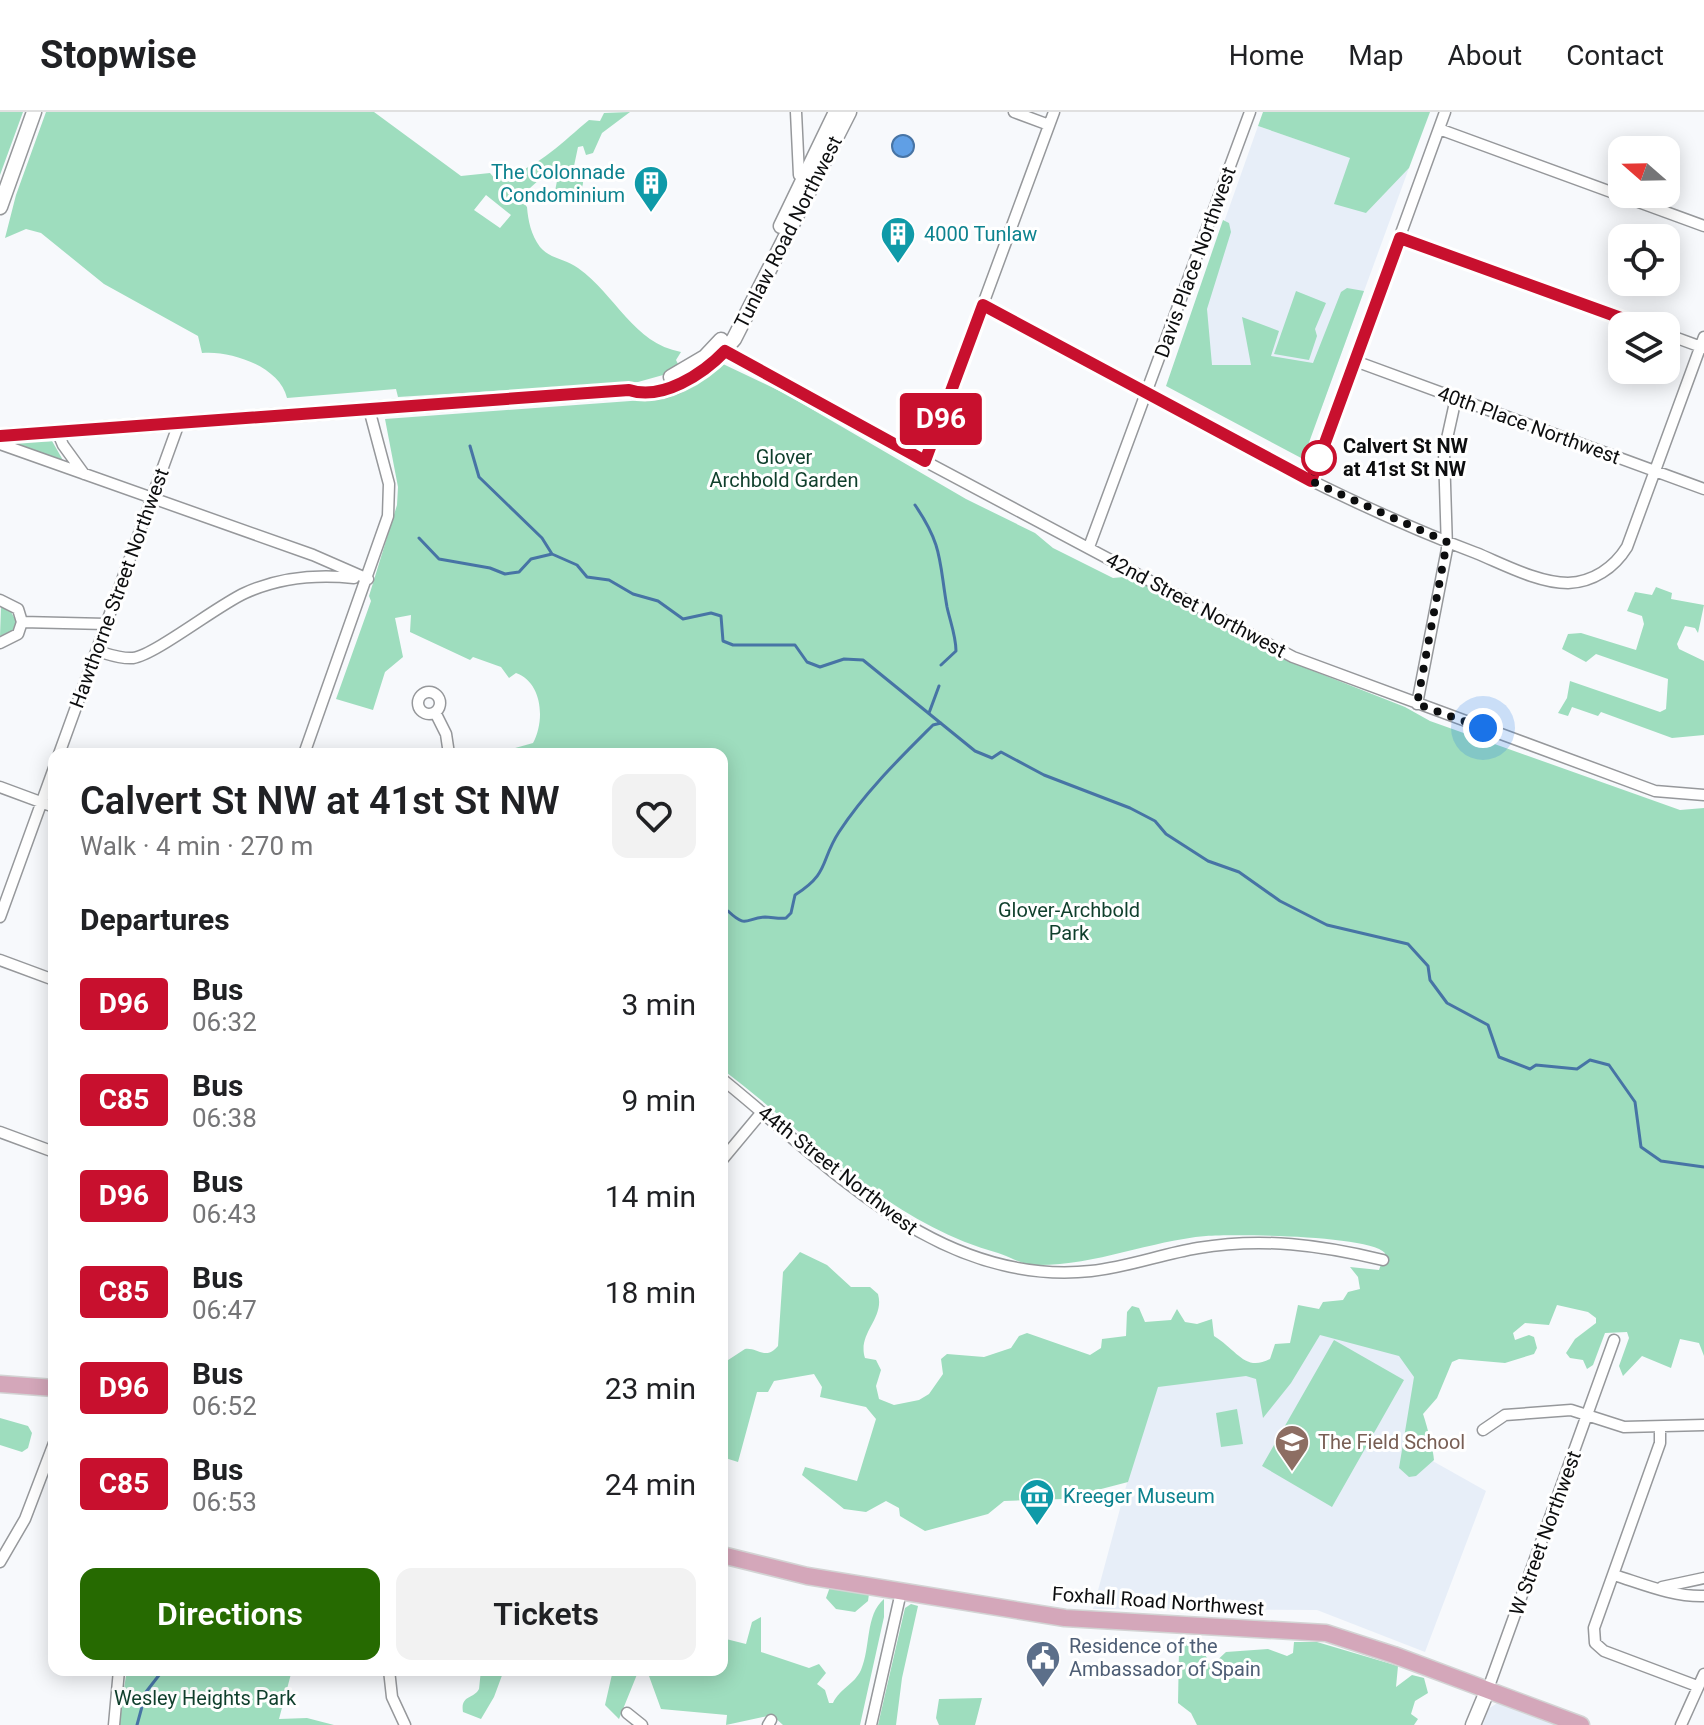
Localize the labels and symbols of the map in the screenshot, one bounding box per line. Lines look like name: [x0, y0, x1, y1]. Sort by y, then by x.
street label: Tunlaw Road Northwest: [729, 132, 847, 332]
north arrow: [1608, 136, 1680, 208]
place label: The Colonnade Condominium: [491, 160, 625, 207]
street label: Davis Place Northwest: [1149, 163, 1241, 361]
building icon: The Colonnade Condominium: [632, 164, 670, 214]
building icon: 4000 Tunlaw: [879, 215, 917, 265]
place label: 4000 Tunlaw: [924, 222, 1037, 246]
street label: 40th Place Northwest: [1434, 381, 1624, 469]
line badge: D96: [895, 393, 987, 445]
place label: Calvert St NW at 41st St NW: [1343, 434, 1469, 481]
marker: Calvert St NW at 41st St NW: [1302, 441, 1336, 475]
park label: Glover Archbold Garden: [710, 445, 858, 492]
street label: Hawthorne Street Northwest: [64, 465, 174, 711]
street label: 42nd Street Northwest: [1102, 547, 1290, 663]
your location: [1463, 708, 1503, 748]
park label: Glover-Archbold Park: [998, 898, 1140, 945]
street label: 44th Street Northwest: [753, 1100, 923, 1240]
school or university icon: The Field School: [1273, 1423, 1311, 1473]
place label: The Field School: [1318, 1430, 1465, 1454]
street label: W Street Northwest: [1504, 1447, 1586, 1619]
museum icon: Kreeger Museum: [1018, 1477, 1056, 1527]
place label: Kreeger Museum: [1063, 1484, 1215, 1508]
street label: Foxhall Road Northwest: [1051, 1582, 1265, 1620]
place label: Residence of the Ambassador of Spain: [1069, 1634, 1261, 1681]
public building icon: Residence of the Ambassador of Spain: [1024, 1639, 1062, 1689]
park label: Wesley Heights Park: [114, 1686, 297, 1710]

